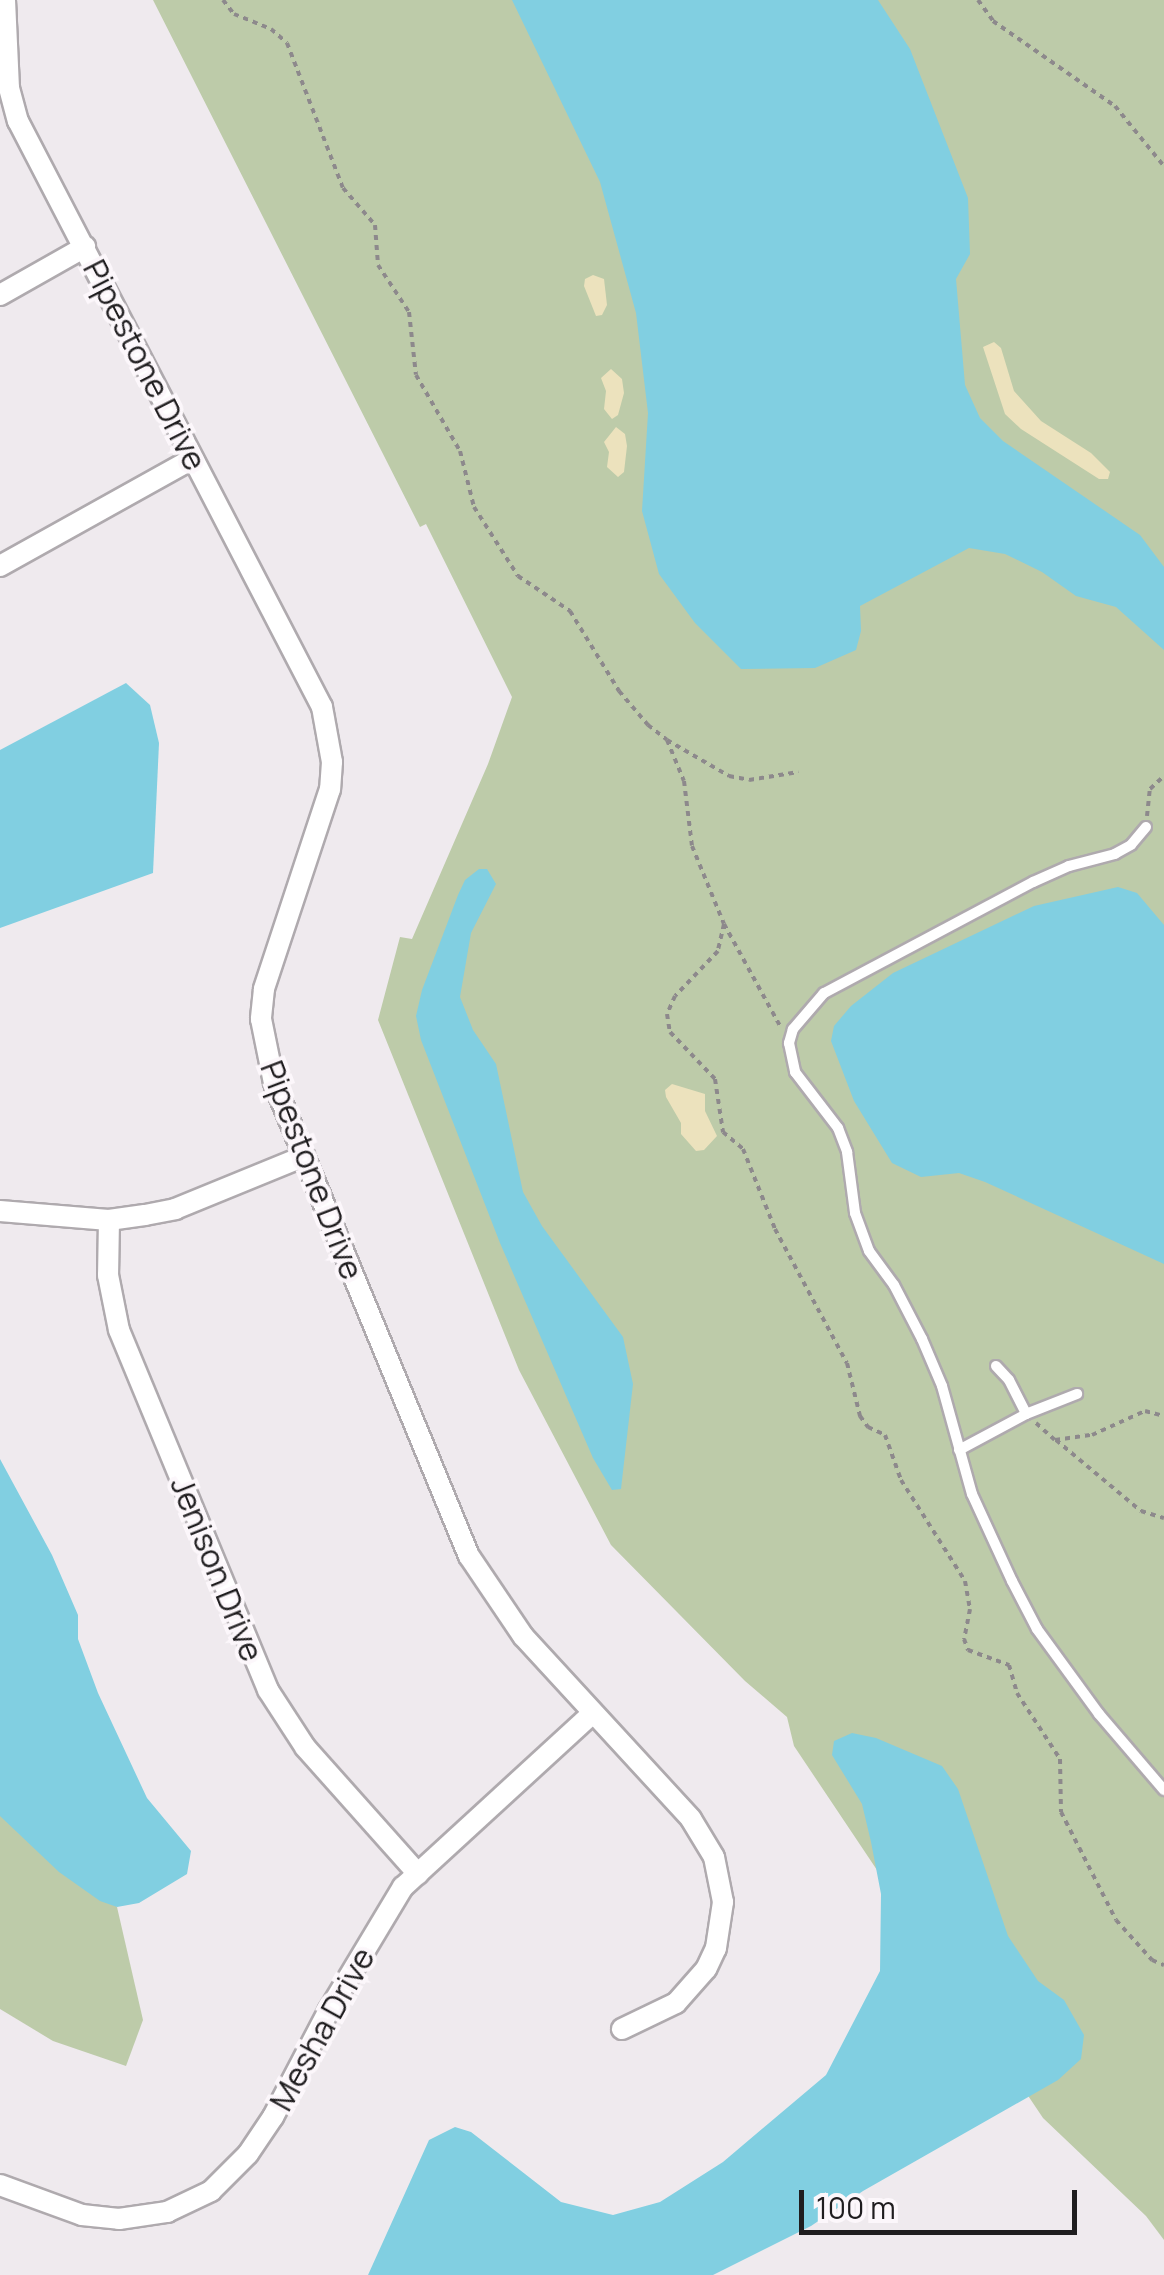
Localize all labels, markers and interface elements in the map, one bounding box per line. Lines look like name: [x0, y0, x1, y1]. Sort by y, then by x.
street label: Pipestone Drive: [75, 253, 215, 477]
street label: Pipestone Drive: [253, 1055, 371, 1285]
street label: Jenison Drive: [163, 1471, 271, 1667]
street label: Mesha Drive: [261, 1941, 383, 2117]
scale bar: [804, 2170, 1082, 2232]
text: 100 m: [816, 2187, 896, 2228]

